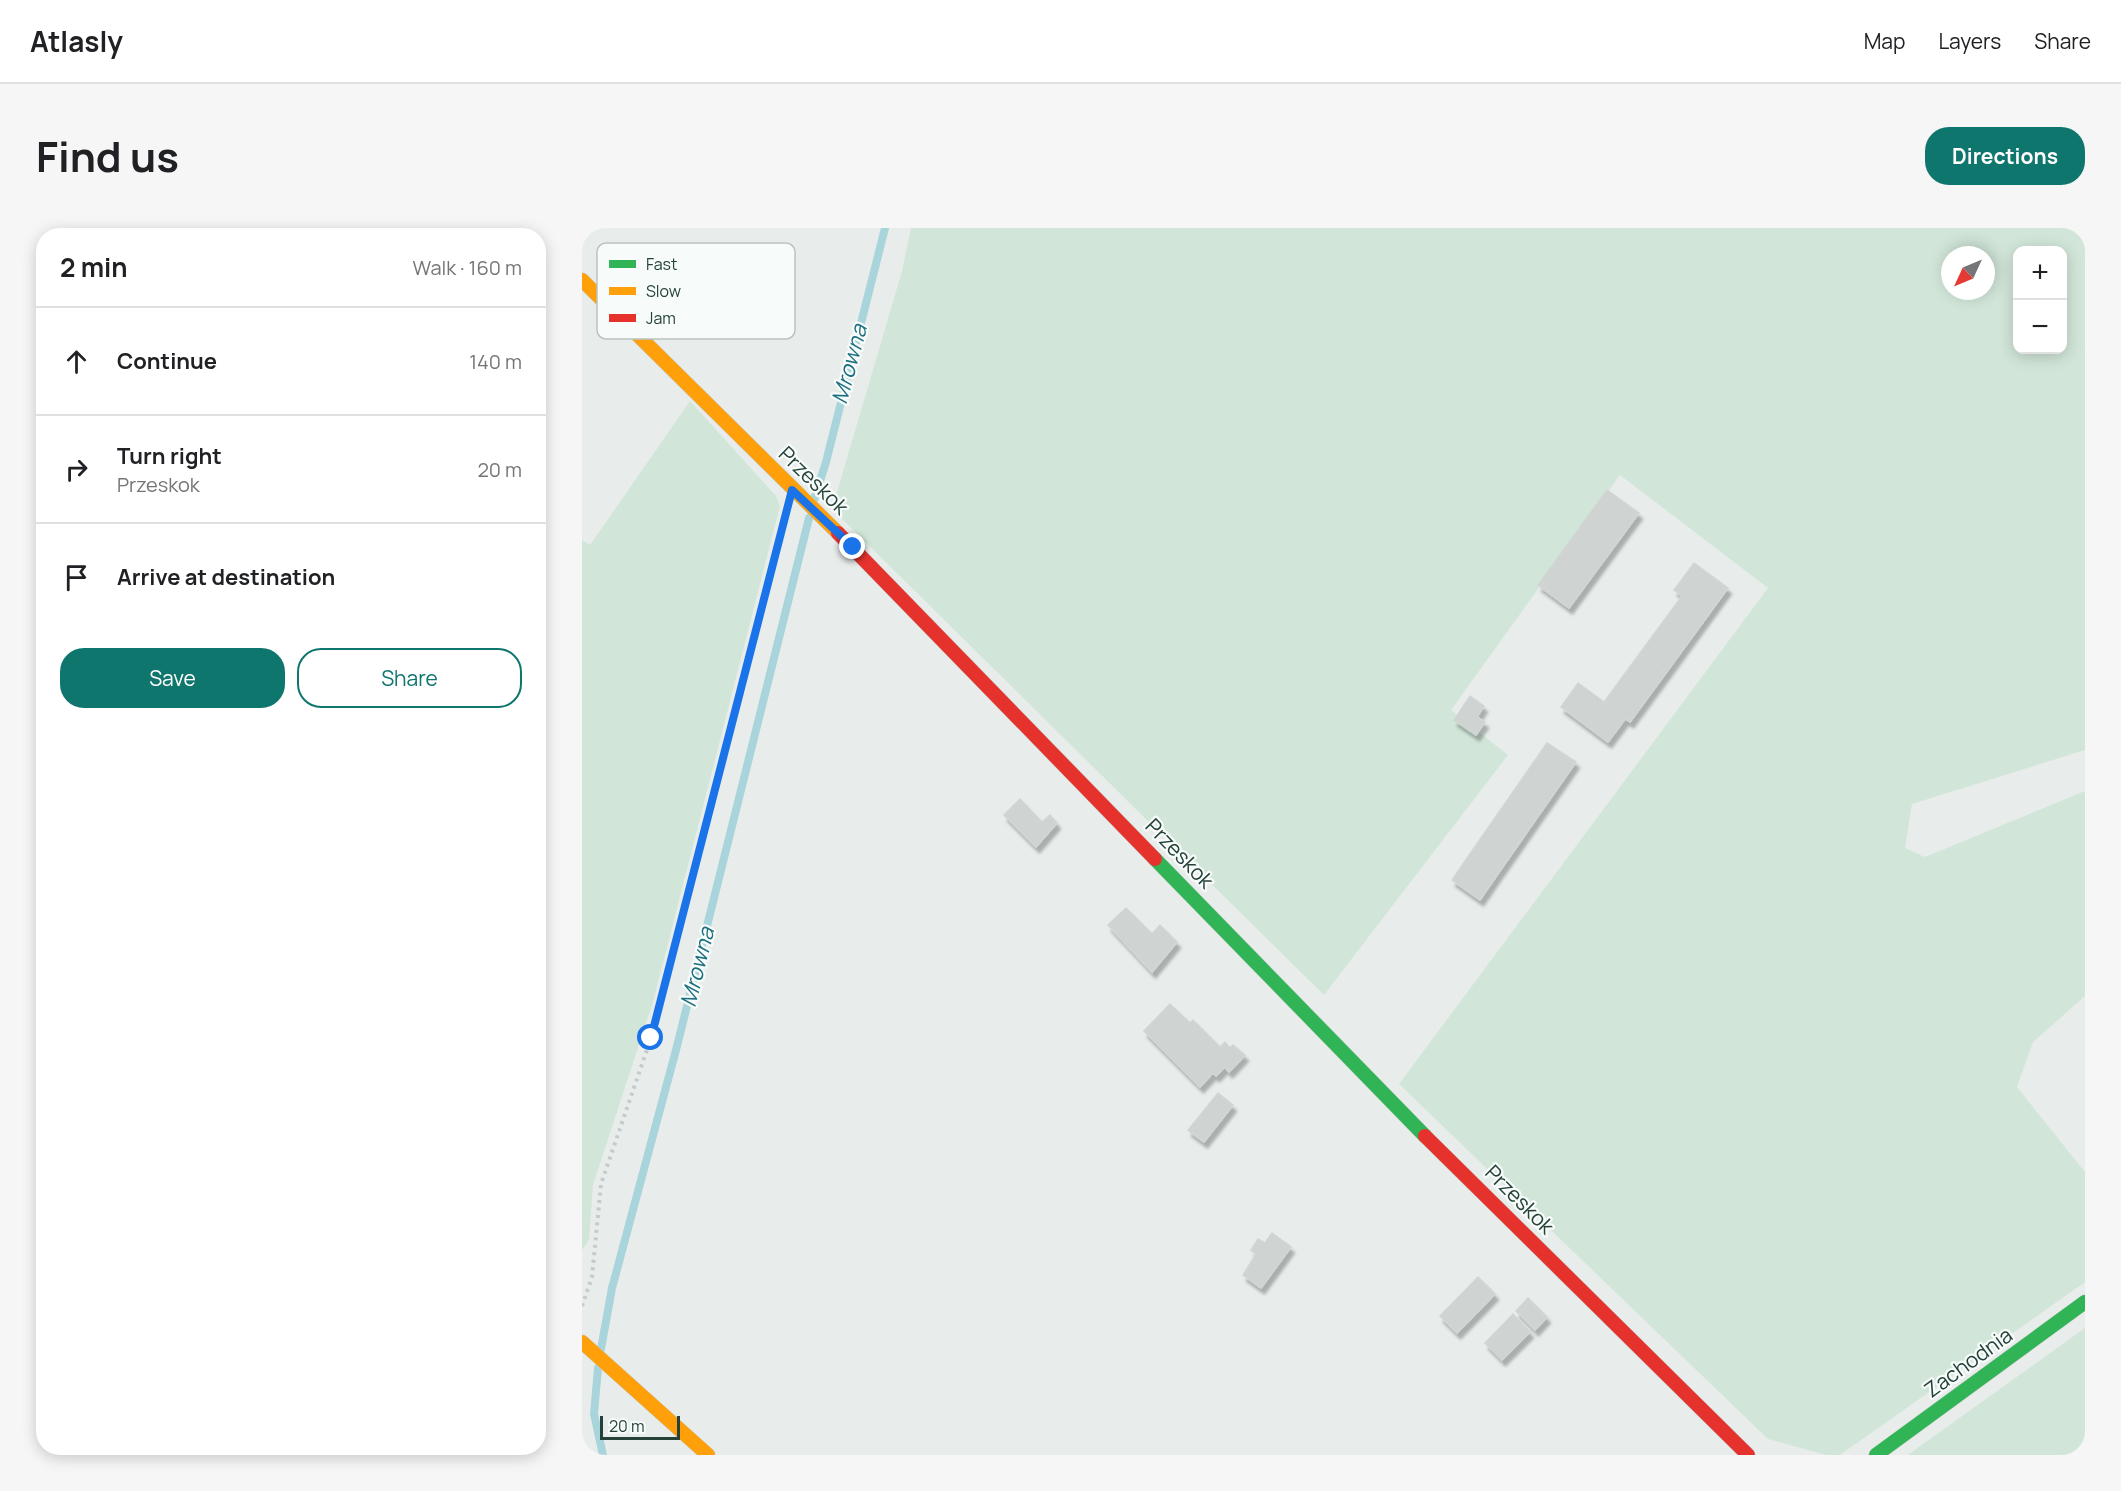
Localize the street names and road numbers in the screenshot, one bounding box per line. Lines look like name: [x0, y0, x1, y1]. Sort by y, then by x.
street label: Przeskok: [773, 440, 855, 521]
street label: Przeskok: [1140, 812, 1221, 894]
street label: Przeskok: [1479, 1158, 1561, 1240]
street label: Zachodnia: [1918, 1321, 2018, 1403]

